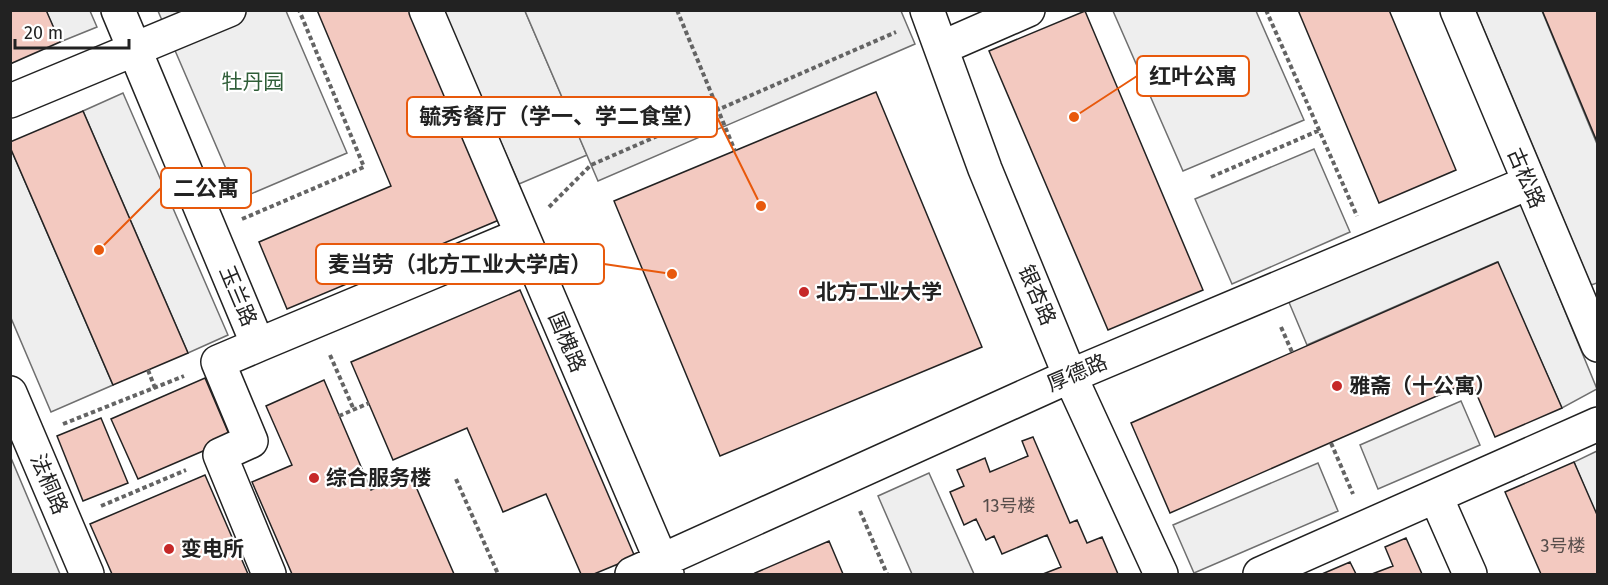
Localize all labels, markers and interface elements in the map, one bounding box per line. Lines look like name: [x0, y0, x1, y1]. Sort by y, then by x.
scale bar: [15, 12, 129, 50]
text: 20 m: [24, 22, 63, 44]
callout: 红叶公寓: [1137, 56, 1249, 96]
text: 红叶公寓: [1149, 63, 1237, 90]
park label: 牡丹园: [222, 69, 285, 95]
callout: 毓秀餐厅（学一、学二食堂）: [407, 97, 717, 137]
text: 毓秀餐厅（学一、学二食堂）: [419, 103, 705, 130]
street label: 古松路: [1502, 144, 1550, 212]
callout: 二公寓: [161, 168, 251, 208]
text: 二公寓: [173, 175, 239, 202]
callout: 麦当劳（北方工业大学店）: [316, 244, 604, 284]
text: 麦当劳（北方工业大学店）: [328, 251, 592, 278]
street label: 银杏路: [1013, 261, 1061, 329]
street label: 玉兰路: [214, 262, 262, 330]
place label: 北方工业大学: [816, 279, 942, 305]
marker: 北方工业大学: [797, 285, 811, 299]
street label: 国槐路: [543, 308, 591, 376]
street label: 厚德路: [1043, 349, 1111, 397]
place label: 雅斋（十公寓）: [1349, 373, 1496, 399]
marker: 雅斋（十公寓）: [1330, 379, 1344, 393]
street label: 法桐路: [25, 450, 73, 518]
place label: 综合服务楼: [326, 465, 431, 491]
marker: 综合服务楼: [307, 471, 321, 485]
house number: 13号楼: [983, 495, 1035, 517]
house number: 3号楼: [1541, 535, 1585, 557]
place label: 变电所: [181, 536, 244, 562]
marker: 变电所: [162, 542, 176, 556]

